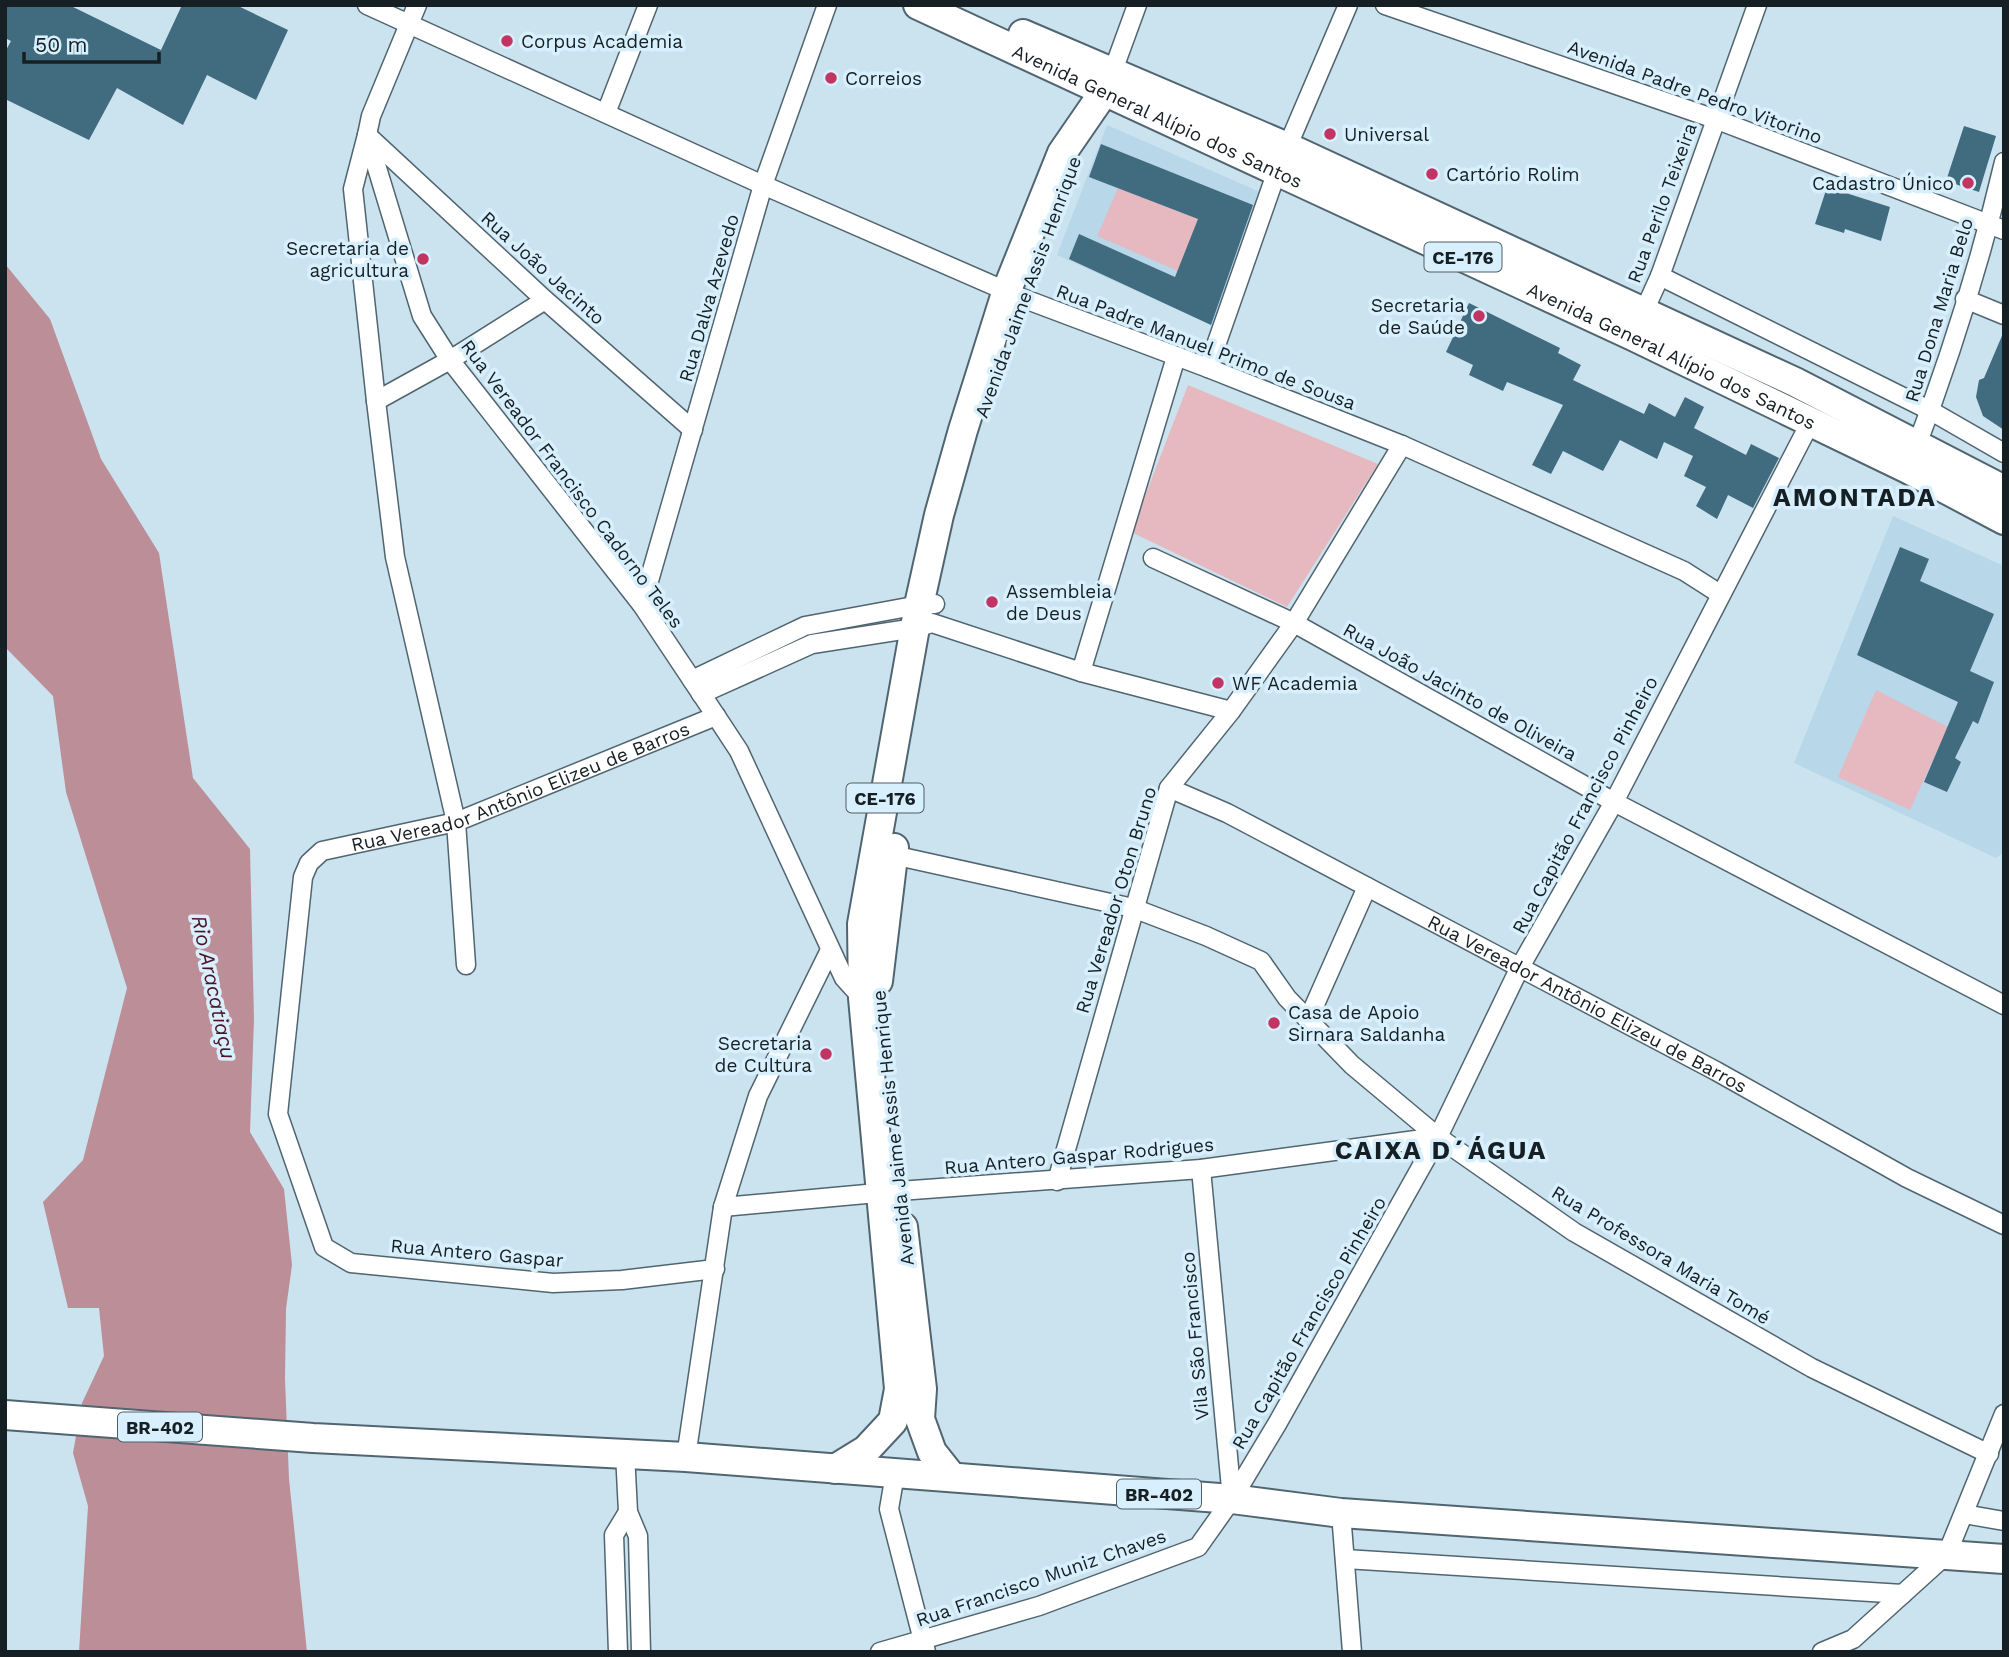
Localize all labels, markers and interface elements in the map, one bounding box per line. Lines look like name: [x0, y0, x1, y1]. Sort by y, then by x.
scale bar: [24, 21, 159, 65]
place label: Corpus Academia: [521, 30, 683, 53]
text: 50 m: [35, 32, 87, 57]
marker: Corpus Academia: [499, 33, 515, 49]
street label: Avenida Padre Pedro Vitorino: [1565, 35, 1825, 149]
street label: Avenida General Alípio dos Santos: [1009, 39, 1306, 193]
place label: Correios: [845, 67, 922, 90]
marker: Correios: [823, 70, 839, 86]
street label: Rua Perilo Teixeira: [1622, 120, 1702, 286]
place label: Universal: [1344, 123, 1429, 146]
marker: Universal: [1322, 126, 1338, 142]
street label: Avenida Jaime Assis Henrique: [970, 153, 1086, 421]
place label: Cartório Rolim: [1446, 163, 1580, 186]
marker: Cartório Rolim: [1424, 166, 1440, 182]
place label: Cadastro Único: [1812, 172, 1954, 195]
marker: Cadastro Único: [1960, 175, 1976, 191]
street label: Rua João Jacinto: [476, 206, 610, 330]
street label: Rua Dalva Azevedo: [674, 211, 744, 385]
street label: Rua Dona Maria Belo: [1900, 215, 1978, 405]
place label: Secretaria de agricultura: [286, 237, 409, 282]
road number: CE-176: [1424, 243, 1502, 272]
marker: Secretaria de agricultura: [415, 251, 431, 267]
street label: Avenida General Alípio dos Santos: [1523, 277, 1819, 434]
street label: Rua Padre Manuel Primo de Sousa: [1053, 279, 1359, 415]
place label: Secretaria de Saúde: [1371, 294, 1465, 339]
marker: Secretaria de Saúde: [1471, 308, 1487, 324]
street label: Rua Vereador Francisco Cadorno Teles: [456, 335, 688, 633]
district label: AMONTADA: [1773, 482, 1937, 512]
place label: Assembleia de Deus: [1006, 580, 1112, 625]
marker: Assembleia de Deus: [984, 594, 1000, 610]
street label: Rua João Jacinto de Oliveira: [1339, 618, 1581, 766]
place label: WF Academia: [1232, 672, 1358, 695]
street label: Rua Capitão Francisco Pinheiro: [1507, 672, 1663, 938]
marker: WF Academia: [1210, 675, 1226, 691]
street label: Rua Vereador Antônio Elizeu de Barros: [349, 717, 693, 856]
road number: CE-176: [846, 784, 924, 812]
street label: Rua Vereador Oton Bruno: [1071, 784, 1161, 1016]
street label: Rua Vereador Antônio Elizeu de Barros: [1424, 910, 1751, 1098]
water label: Rio Aracatiaçu: [187, 913, 241, 1061]
street label: Avenida Jaime Assis Henrique: [867, 989, 919, 1267]
place label: Casa de Apoio Sirnara Saldanha: [1288, 1001, 1445, 1046]
marker: Casa de Apoio Sirnara Saldanha: [1266, 1015, 1282, 1031]
place label: Secretaria de Cultura: [715, 1032, 812, 1077]
marker: Secretaria de Cultura: [818, 1046, 834, 1062]
street label: Rua Antero Gaspar Rodrigues: [943, 1133, 1215, 1179]
district label: CAIXA D´ÁGUA: [1335, 1135, 1547, 1165]
street label: Rua Professora Maria Tomé: [1548, 1181, 1774, 1329]
street label: Rua Capitão Francisco Pinheiro: [1227, 1192, 1391, 1454]
street label: Rua Antero Gaspar: [390, 1234, 565, 1272]
street label: Vila São Francisco: [1176, 1251, 1214, 1421]
road number: BR-402: [118, 1412, 202, 1442]
road number: BR-402: [1117, 1479, 1201, 1508]
street label: Rua Francisco Muniz Chaves: [913, 1524, 1169, 1632]

